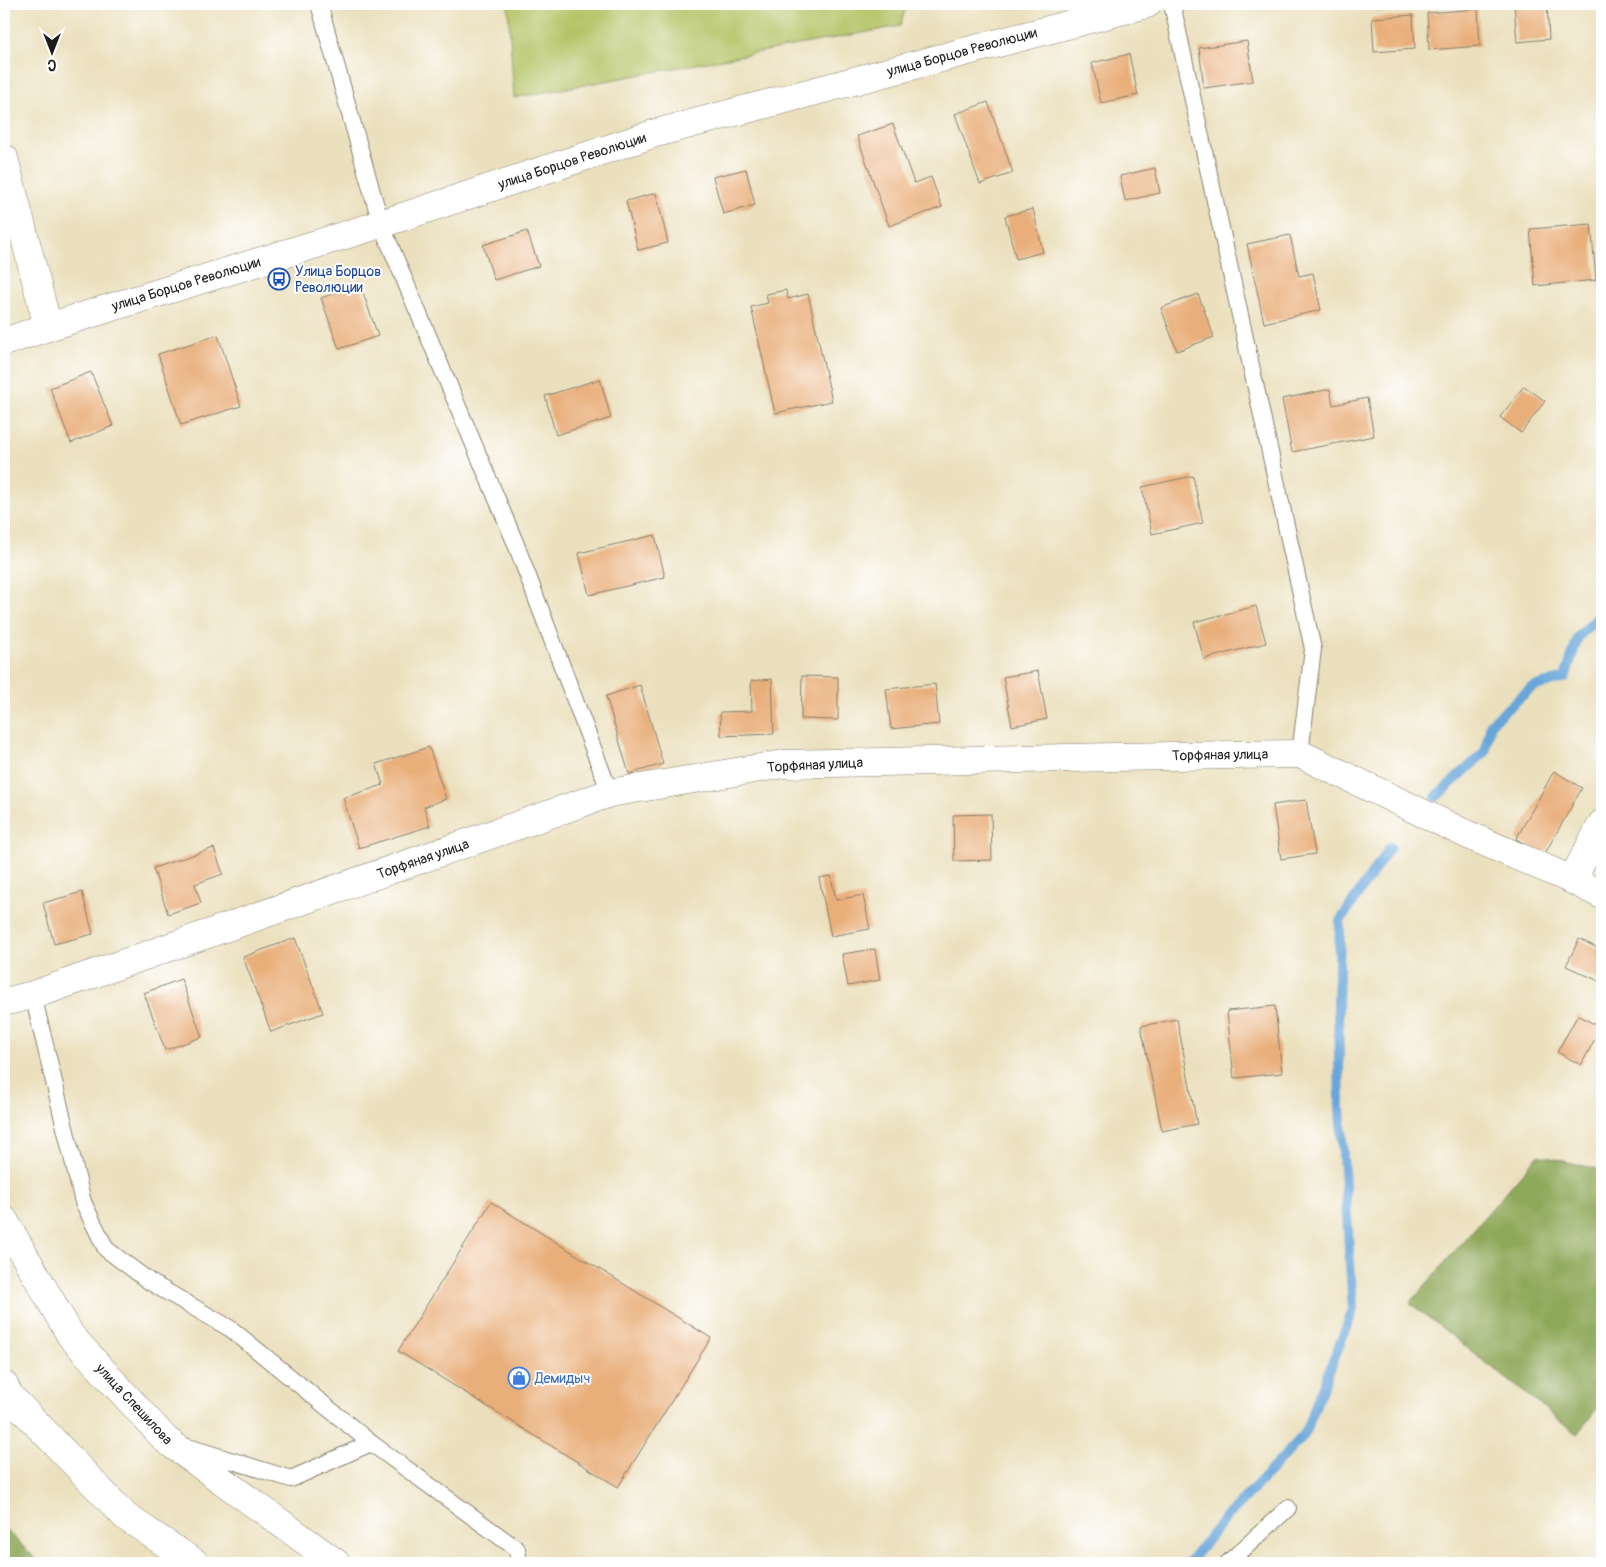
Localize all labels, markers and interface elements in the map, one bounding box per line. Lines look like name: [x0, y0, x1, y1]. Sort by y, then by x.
street label: улица Борцов Революции: [884, 24, 1039, 80]
north arrow: [28, 28, 78, 78]
text: С: [47, 56, 56, 73]
street label: улица Борцов Революции: [495, 129, 648, 193]
street label: улица Борцов Революции: [109, 253, 262, 315]
place label: Улица Борцов Революции: [295, 263, 381, 296]
bus stop icon: Улица Борцов Революции: [267, 267, 291, 291]
street label: Торфяная улица: [1172, 746, 1268, 764]
street label: Торфяная улица: [766, 754, 864, 776]
street label: Торфяная улица: [375, 835, 471, 883]
street label: улица Спешилова: [91, 1359, 176, 1448]
shop icon: Демидыч: [507, 1366, 531, 1390]
place label: Демидыч: [534, 1370, 590, 1387]

